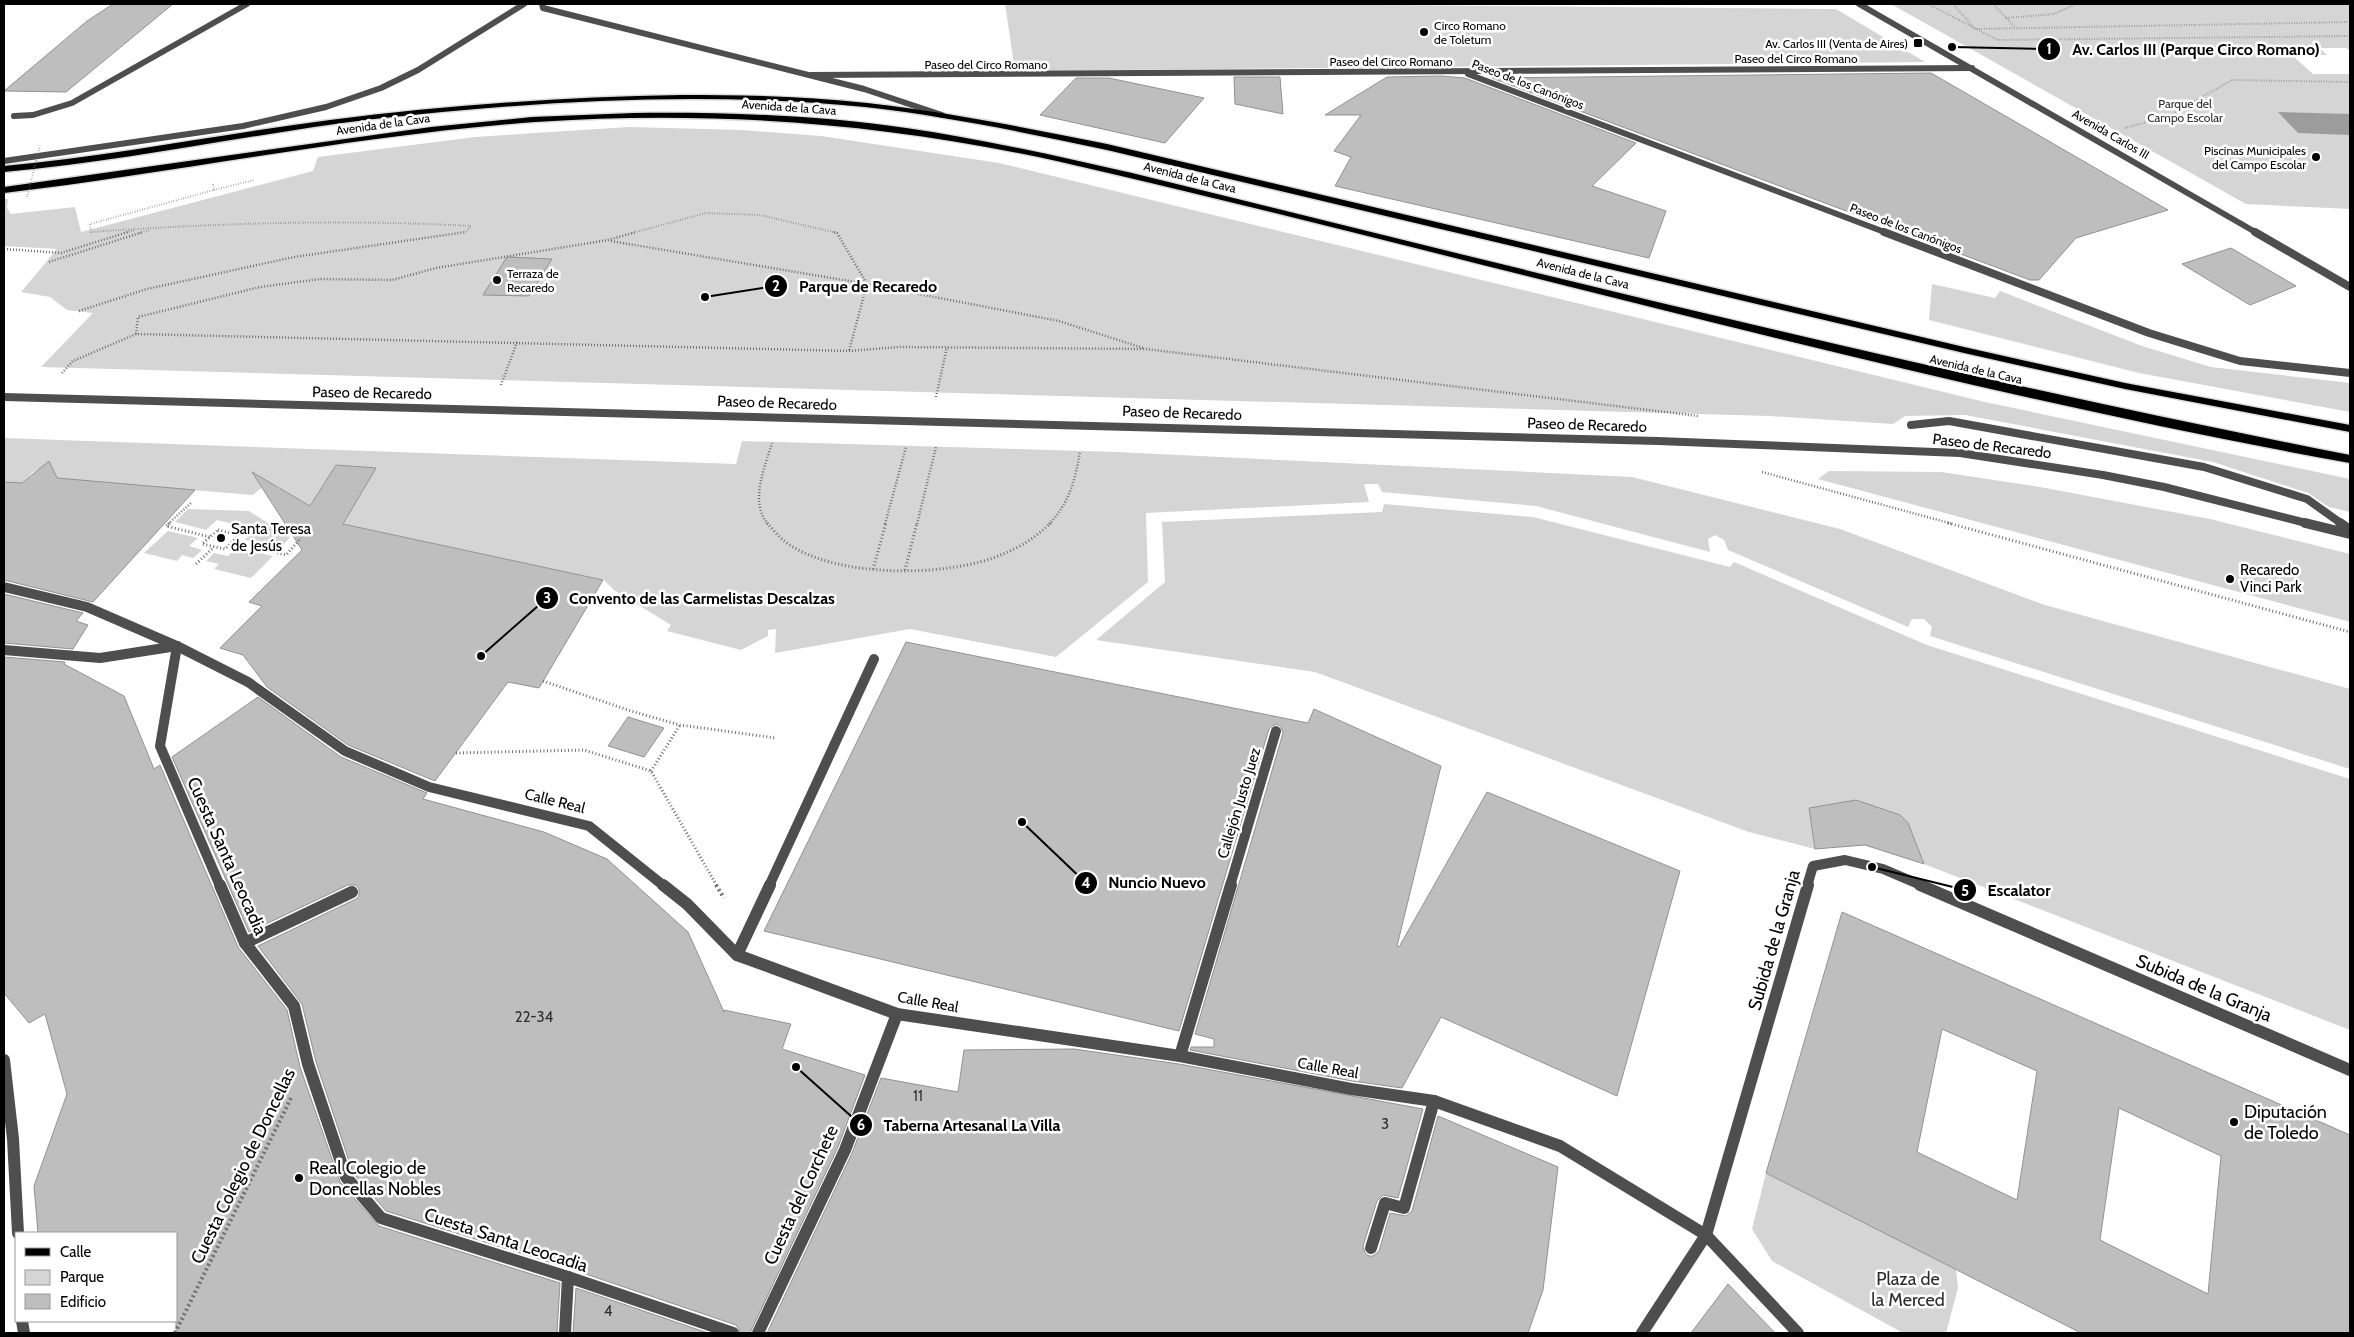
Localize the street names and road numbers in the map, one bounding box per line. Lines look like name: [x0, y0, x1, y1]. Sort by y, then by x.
street label: Paseo del Circo Romano: [1734, 51, 1858, 66]
street label: Paseo del Circo Romano: [1329, 54, 1453, 69]
street label: Paseo de los Canónigos: [1470, 56, 1586, 112]
street label: Paseo del Circo Romano: [924, 57, 1048, 72]
street label: Avenida de la Cava: [741, 96, 837, 118]
street label: Avenida Carlos III: [2070, 106, 2152, 162]
street label: Avenida de la Cava: [335, 110, 431, 138]
street label: Avenida de la Cava: [1142, 158, 1238, 196]
street label: Paseo de los Canónigos: [1848, 200, 1964, 256]
street label: Avenida de la Cava: [1535, 254, 1631, 292]
street label: Avenida de la Cava: [1928, 351, 2024, 387]
street label: Paseo de Recaredo: [312, 383, 432, 403]
street label: Paseo de Recaredo: [717, 392, 837, 414]
street label: Paseo de Recaredo: [1122, 402, 1242, 424]
street label: Paseo de Recaredo: [1527, 414, 1647, 436]
street label: Paseo de Recaredo: [1931, 430, 2053, 462]
street label: Callejón Justo Juez: [1214, 745, 1264, 861]
street label: Cuesta Santa Leocadia: [182, 774, 272, 939]
street label: Calle Real: [523, 785, 588, 817]
street label: Subida de la Granja: [1743, 867, 1805, 1013]
street label: Subida de la Granja: [2133, 950, 2275, 1027]
street label: Calle Real: [896, 988, 960, 1016]
street label: Calle Real: [1296, 1054, 1360, 1082]
street label: Cuesta Colegio de Doncellas: [186, 1065, 300, 1267]
street label: Cuesta del Corchete: [759, 1122, 843, 1268]
street label: Cuesta Santa Leocadia: [421, 1203, 591, 1277]

